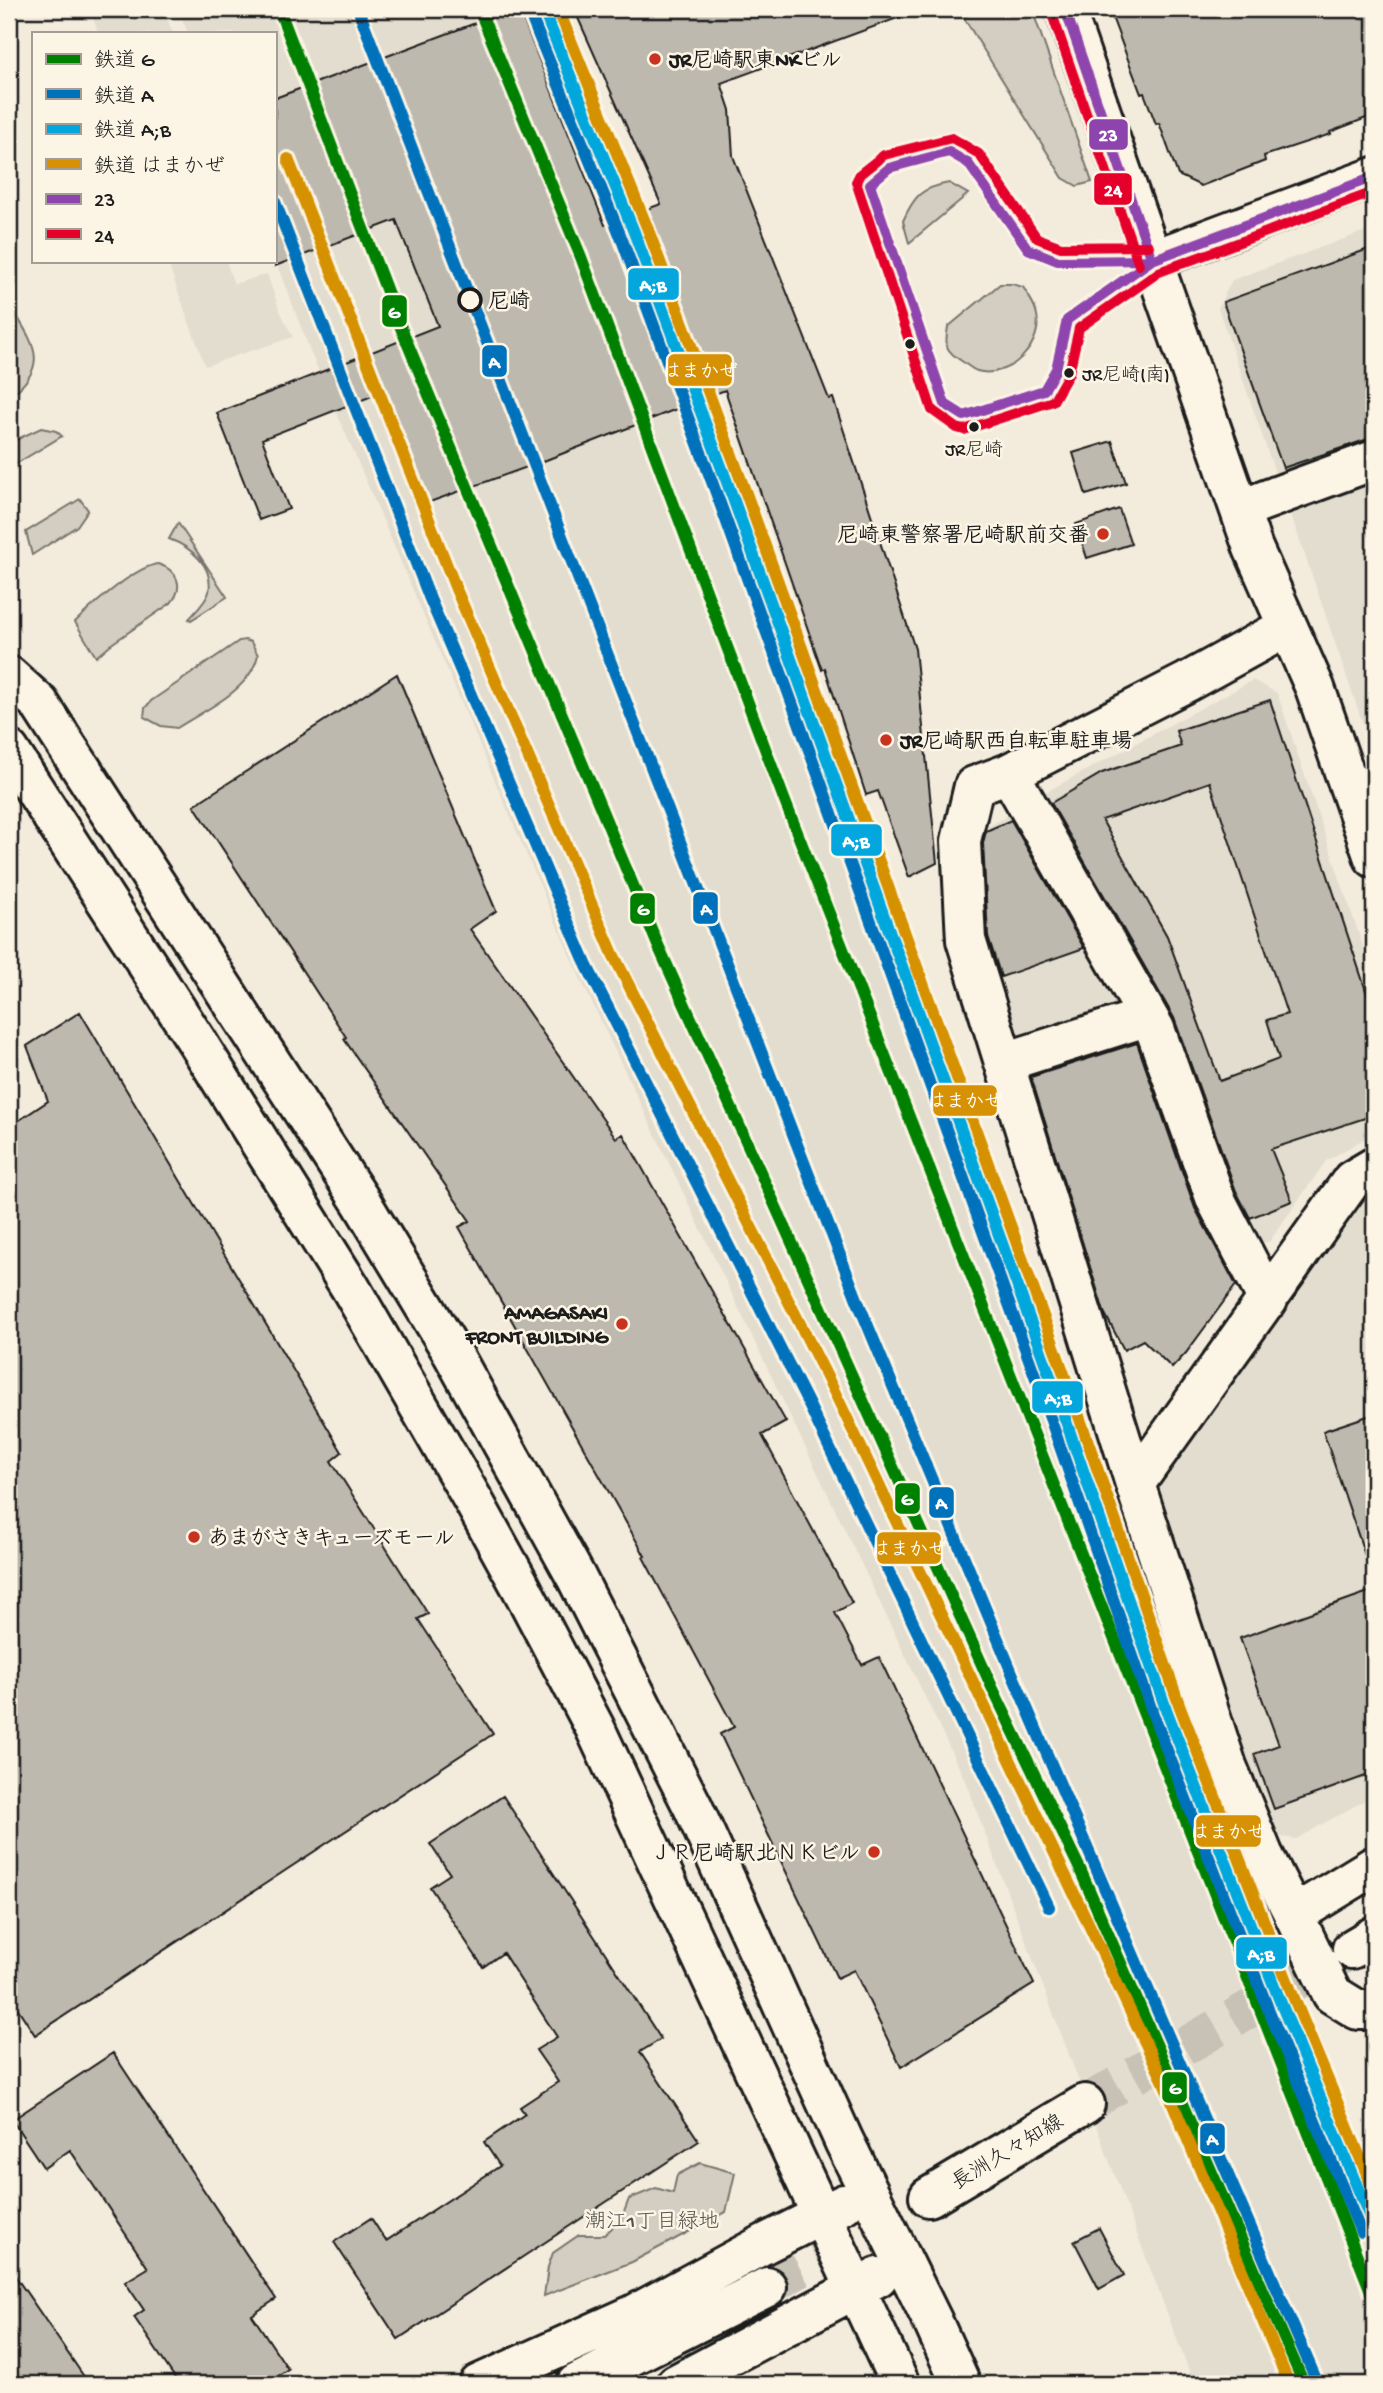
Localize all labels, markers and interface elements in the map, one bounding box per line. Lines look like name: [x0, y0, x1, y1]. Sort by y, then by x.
legend: [32, 32, 276, 262]
place label: JR尼崎駅東NKビル: [668, 48, 842, 75]
text: 鉄道 G: [94, 49, 155, 75]
marker: JR尼崎駅東NKビル: [647, 51, 663, 67]
text: 鉄道 A: [94, 85, 155, 111]
line badge: 23: [1088, 118, 1129, 151]
text: 鉄道 A;B: [94, 119, 172, 145]
text: 23: [1098, 126, 1118, 149]
text: 鉄道 はまかぜ: [94, 155, 225, 181]
line badge: 24: [1093, 172, 1133, 206]
text: 24: [1104, 181, 1123, 204]
text: 23: [94, 190, 115, 215]
text: 24: [94, 226, 114, 251]
line badge: A;B: [627, 267, 680, 301]
text: A;B: [639, 276, 668, 299]
marker: 尼崎: [458, 288, 482, 312]
place label: 尼崎: [488, 289, 530, 316]
line badge: G: [381, 294, 408, 328]
text: G: [388, 303, 401, 326]
unlabelled marker: [903, 337, 917, 351]
line badge: A: [481, 344, 508, 378]
text: A: [487, 353, 501, 376]
line badge: はまかぜ: [667, 353, 733, 387]
text: はまかぜ: [662, 362, 738, 385]
place label: JR尼崎(南): [1082, 364, 1170, 388]
marker: JR尼崎(南): [1062, 366, 1076, 380]
marker: JR尼崎: [967, 420, 981, 434]
place label: JR尼崎: [945, 439, 1003, 463]
place label: 尼崎東警察署尼崎駅前交番: [837, 523, 1089, 550]
marker: 尼崎東警察署尼崎駅前交番: [1095, 526, 1111, 542]
place label: JR尼崎駅西自転車駐車場: [899, 729, 1132, 756]
marker: JR尼崎駅西自転車駐車場: [878, 732, 894, 748]
line badge: A;B: [830, 823, 883, 857]
text: A;B: [842, 832, 871, 855]
line badge: A: [692, 891, 719, 925]
line badge: G: [629, 892, 656, 925]
text: G: [637, 900, 650, 923]
text: A: [699, 900, 713, 923]
line badge: はまかぜ: [932, 1084, 998, 1117]
text: はまかぜ: [927, 1092, 1003, 1115]
place label: AMAGASAKI FRONT BUILDING: [465, 1303, 610, 1352]
marker: AMAGASAKI FRONT BUILDING: [614, 1316, 630, 1332]
line badge: A;B: [1031, 1380, 1084, 1414]
text: A;B: [1044, 1389, 1073, 1412]
line badge: G: [894, 1482, 921, 1515]
line badge: A: [928, 1486, 955, 1519]
text: G: [901, 1490, 914, 1513]
text: A: [934, 1494, 948, 1517]
place label: あまがさきキューズモール: [208, 1527, 455, 1553]
marker: あまがさきキューズモール: [186, 1529, 202, 1545]
line badge: はまかぜ: [876, 1531, 942, 1565]
text: はまかぜ: [871, 1540, 947, 1563]
line badge: はまかぜ: [1195, 1814, 1262, 1848]
text: はまかぜ: [1190, 1823, 1266, 1846]
place label: ＪＲ尼崎駅北ＮＫビル: [650, 1841, 860, 1868]
marker: ＪＲ尼崎駅北ＮＫビル: [866, 1844, 882, 1860]
line badge: A;B: [1235, 1936, 1288, 1970]
text: A;B: [1247, 1945, 1276, 1968]
line badge: G: [1161, 2071, 1188, 2104]
text: G: [1169, 2079, 1182, 2102]
street label: 長洲久々知線: [948, 2110, 1069, 2197]
line badge: A: [1199, 2122, 1226, 2155]
text: A: [1205, 2130, 1219, 2153]
park label: 潮江1丁目緑地: [585, 2210, 719, 2236]

